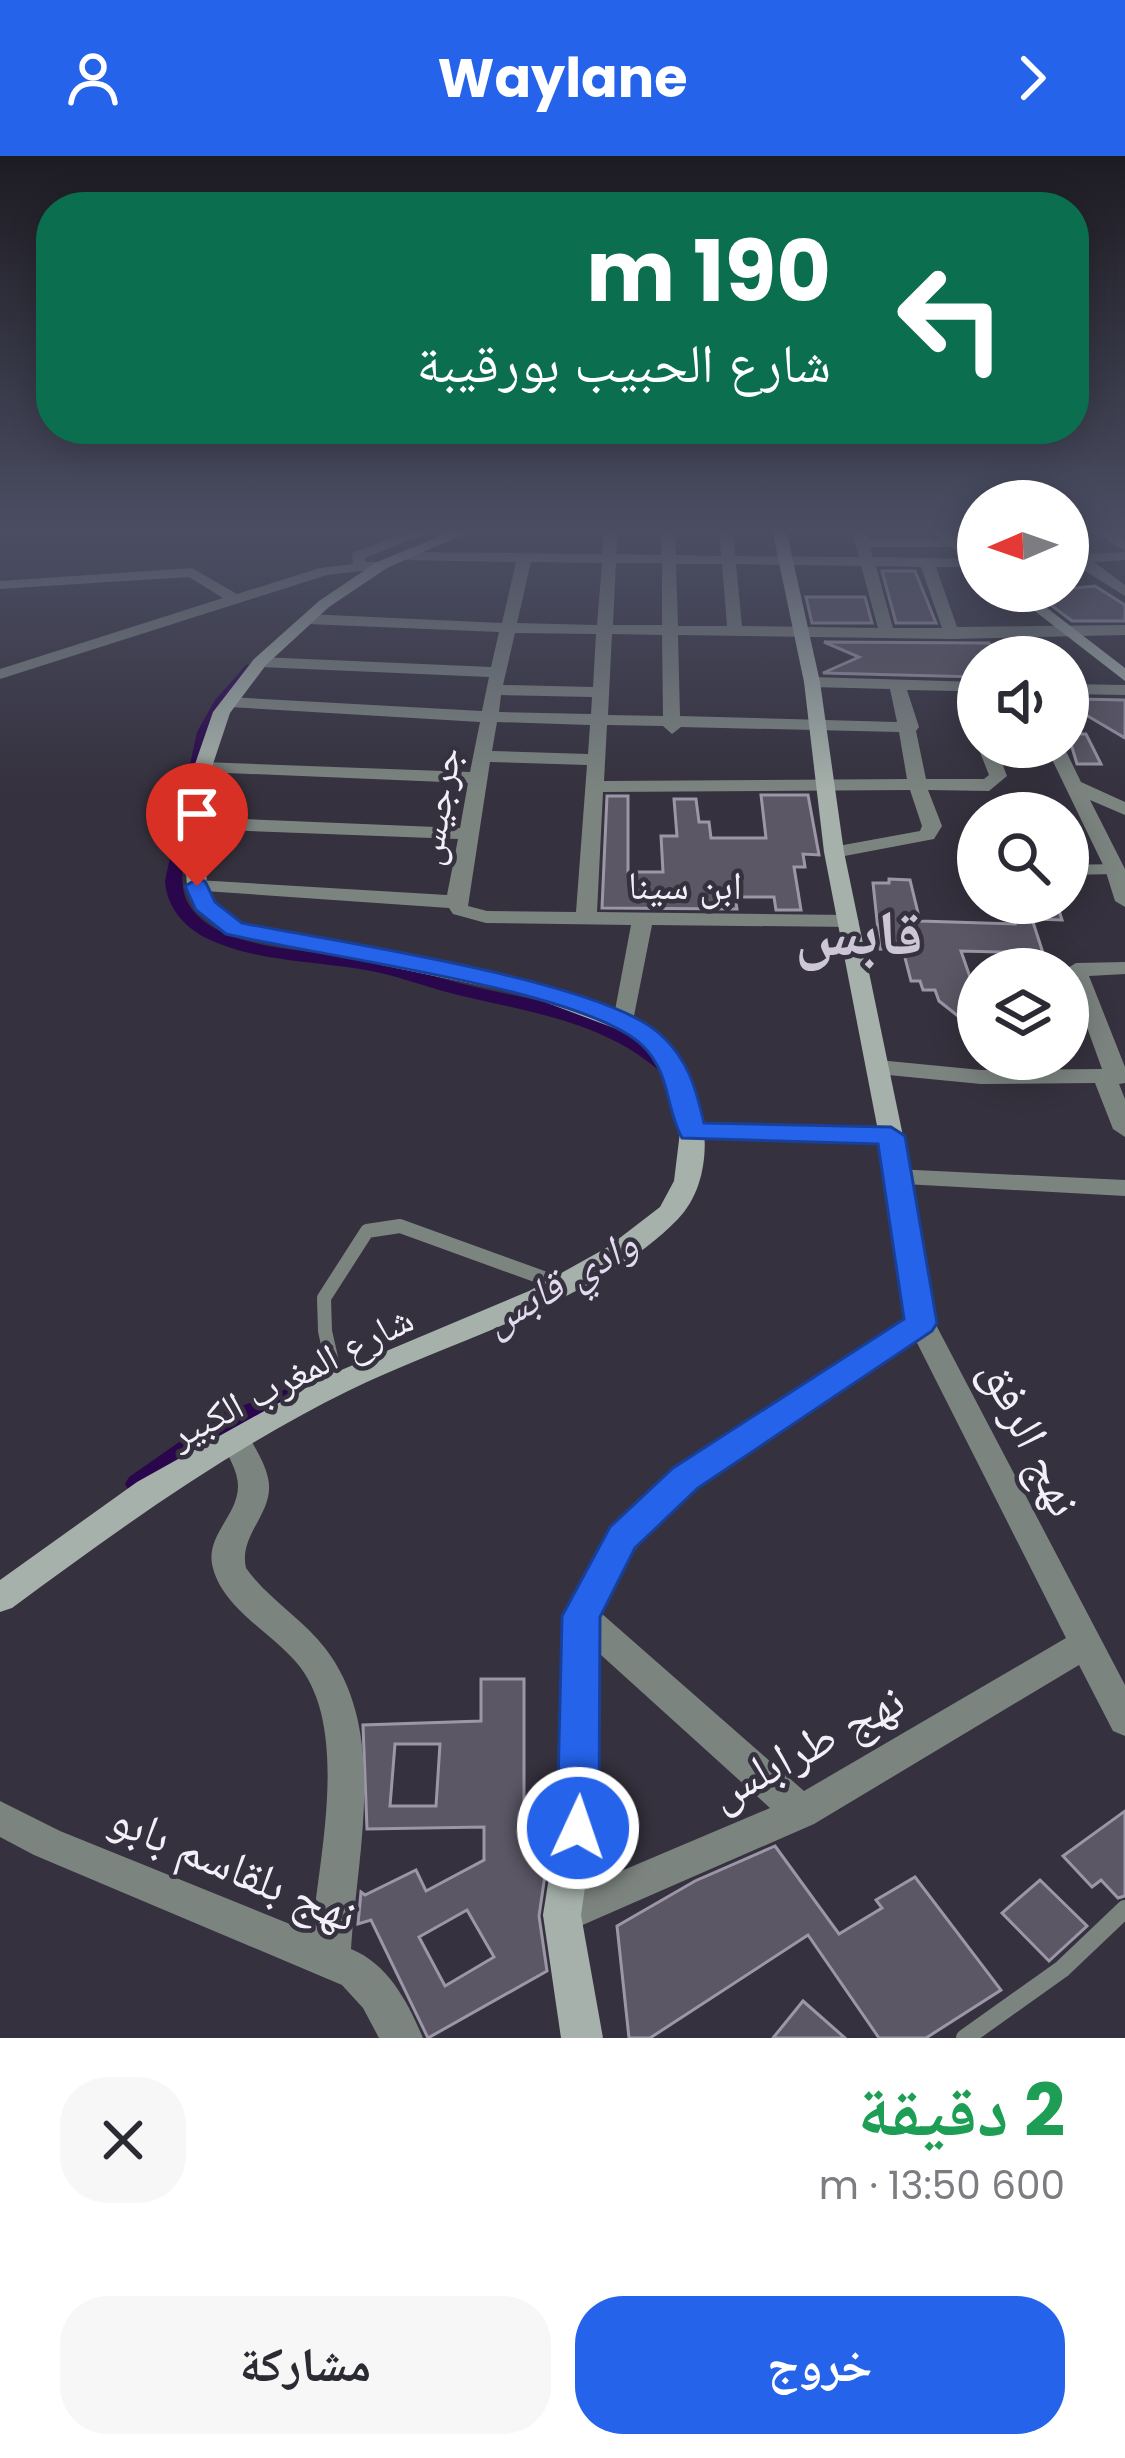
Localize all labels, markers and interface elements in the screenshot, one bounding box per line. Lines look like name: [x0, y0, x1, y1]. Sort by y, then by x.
text: Waylane: [438, 40, 687, 116]
icon: person: [60, 45, 126, 111]
icon: forward: [999, 45, 1065, 111]
text: 190 m: [586, 213, 831, 330]
icon: left: [873, 240, 1029, 396]
text: شارع الحبيب بورقيبة: [417, 325, 831, 401]
north arrow: [957, 480, 1089, 612]
map controls: [957, 480, 1089, 1080]
button: sound: [957, 636, 1089, 768]
street label: جرجيس: [400, 743, 475, 869]
pin: [146, 763, 248, 886]
icon: arrive: [164, 781, 230, 847]
button: search: [957, 792, 1089, 924]
street label: ابن سينا: [628, 858, 742, 913]
district label: قابس: [795, 889, 923, 977]
button: layers: [957, 948, 1089, 1080]
water label: وادي قابس: [473, 1214, 650, 1352]
street label: شارع المغرب الكبير: [159, 1291, 423, 1462]
street label: نهج الرفق: [965, 1347, 1099, 1528]
street label: نهج طرابلس: [697, 1667, 916, 1826]
position arrow: [515, 1765, 641, 1891]
street label: نهج بلقاسم بابو: [100, 1784, 368, 1949]
text: 2 دقيقة: [857, 2060, 1065, 2161]
button: close: [60, 2077, 186, 2203]
text: 600 m · 13:50: [819, 2158, 1065, 2213]
button: مشاركة: [60, 2296, 551, 2434]
button: خروج: [575, 2296, 1065, 2434]

